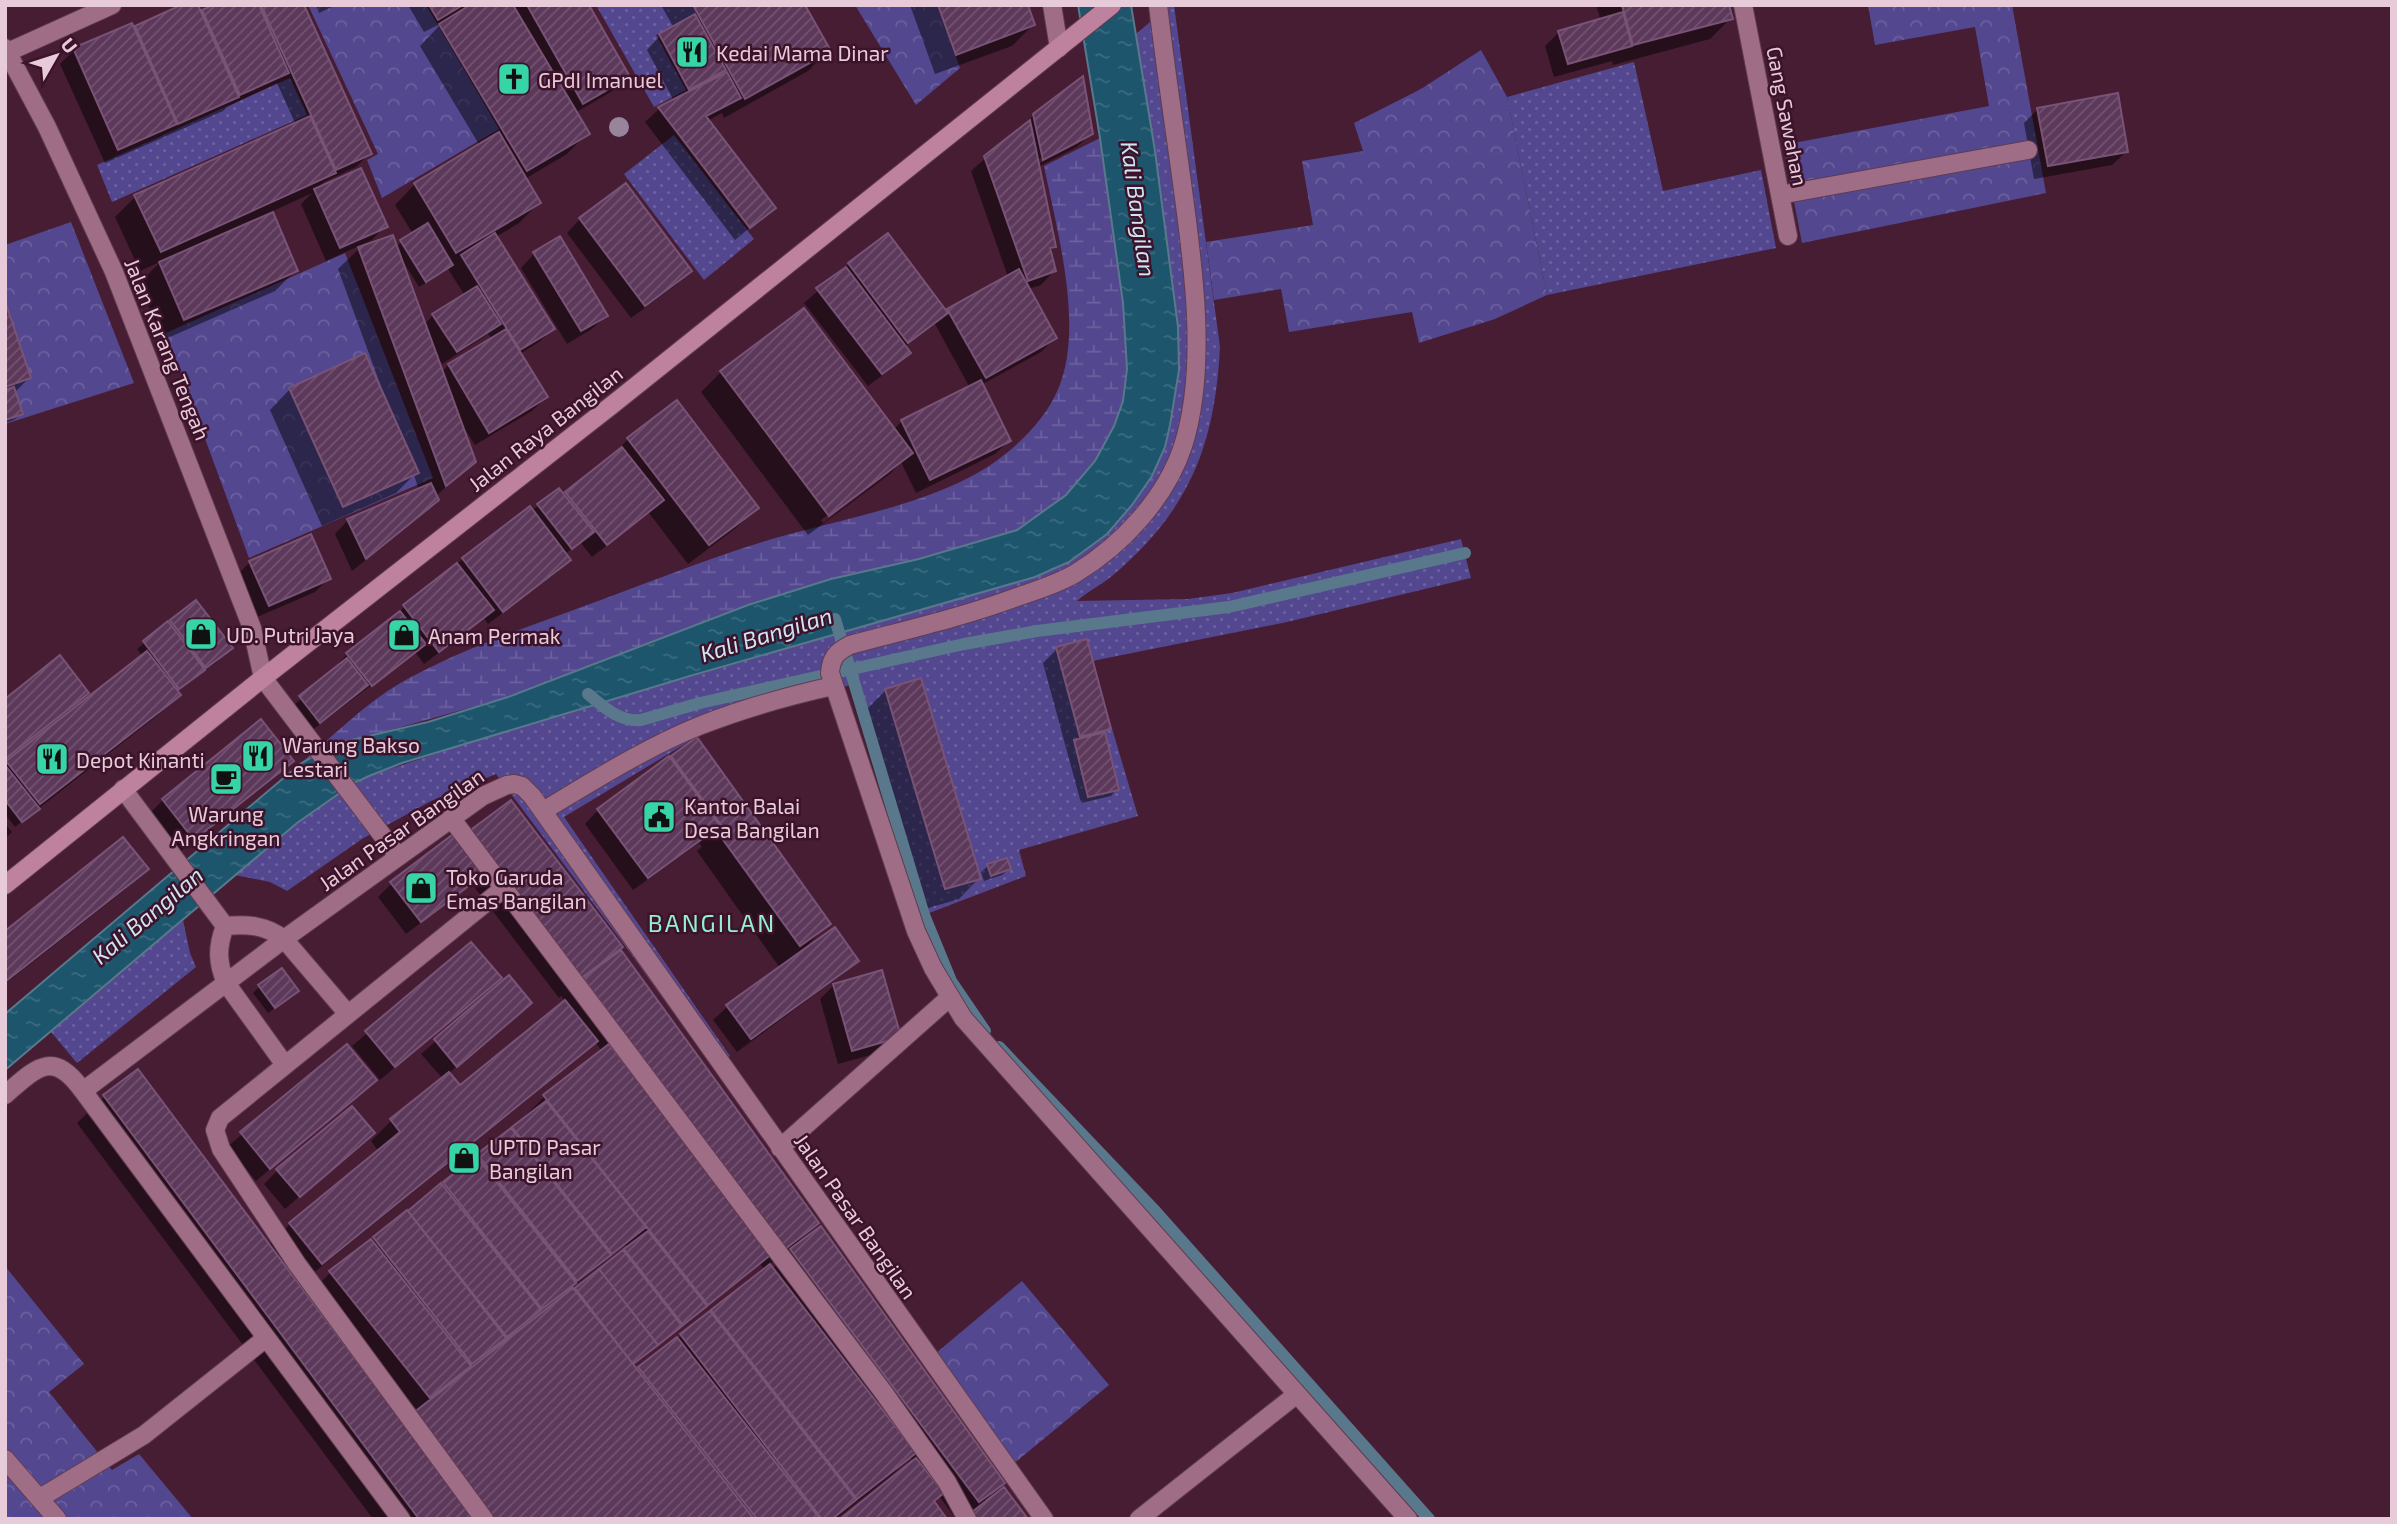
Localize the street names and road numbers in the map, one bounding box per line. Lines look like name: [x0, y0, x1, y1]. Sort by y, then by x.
street label: Gang Sawahan: [1762, 44, 1814, 188]
street label: Jalan Karang Tengah: [120, 254, 216, 444]
street label: Jalan Raya Bangilan: [463, 360, 627, 496]
street label: Jalan Pasar Bangilan: [314, 763, 488, 895]
street label: Jalan Pasar Bangilan: [790, 1129, 922, 1303]

